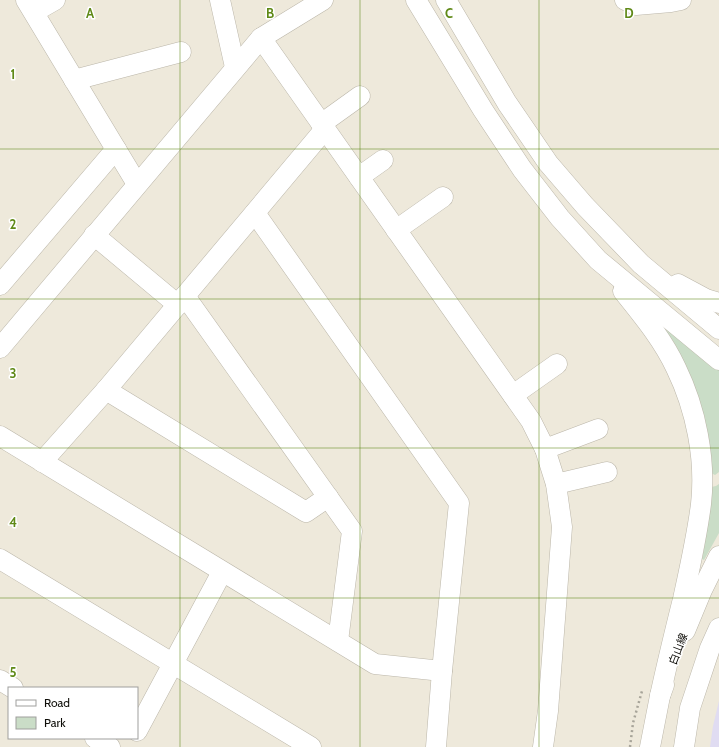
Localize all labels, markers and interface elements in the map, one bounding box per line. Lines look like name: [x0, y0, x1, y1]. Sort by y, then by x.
text: A: [86, 5, 95, 21]
text: B: [266, 5, 274, 21]
text: C: [445, 5, 453, 21]
text: D: [624, 5, 634, 21]
text: 1: [11, 66, 15, 82]
text: 2: [10, 216, 17, 232]
text: 3: [9, 365, 17, 381]
text: 4: [9, 514, 17, 530]
street label: 白山線: [666, 631, 690, 667]
text: 5: [10, 664, 17, 680]
legend: [8, 687, 138, 739]
text: Road: [44, 695, 70, 710]
text: Park: [44, 715, 66, 730]

